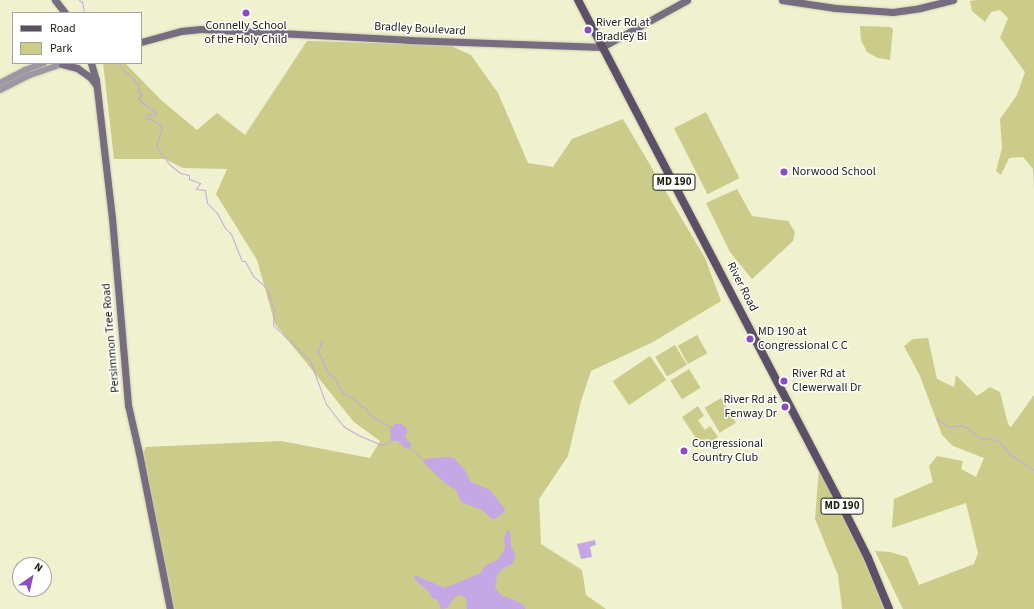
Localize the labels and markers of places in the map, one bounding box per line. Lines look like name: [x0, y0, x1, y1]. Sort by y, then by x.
marker: Connelly School of the Holy Child: [241, 8, 251, 18]
place label: River Rd at Bradley Bl: [596, 16, 650, 44]
place label: Connelly School of the Holy Child: [205, 19, 287, 47]
marker: River Rd at Bradley Bl: [583, 25, 593, 35]
place label: Norwood School: [792, 165, 876, 179]
marker: Norwood School: [779, 167, 789, 177]
place label: MD 190 at Congressional C C: [758, 325, 848, 353]
marker: MD 190 at Congressional C C: [745, 334, 755, 344]
place label: River Rd at Clewerwall Dr: [792, 367, 861, 395]
marker: River Rd at Clewerwall Dr: [779, 376, 789, 386]
place label: River Rd at Fenway Dr: [723, 393, 777, 421]
marker: River Rd at Fenway Dr: [780, 402, 790, 412]
place label: Congressional Country Club: [692, 437, 763, 465]
marker: Congressional Country Club: [679, 446, 689, 456]

